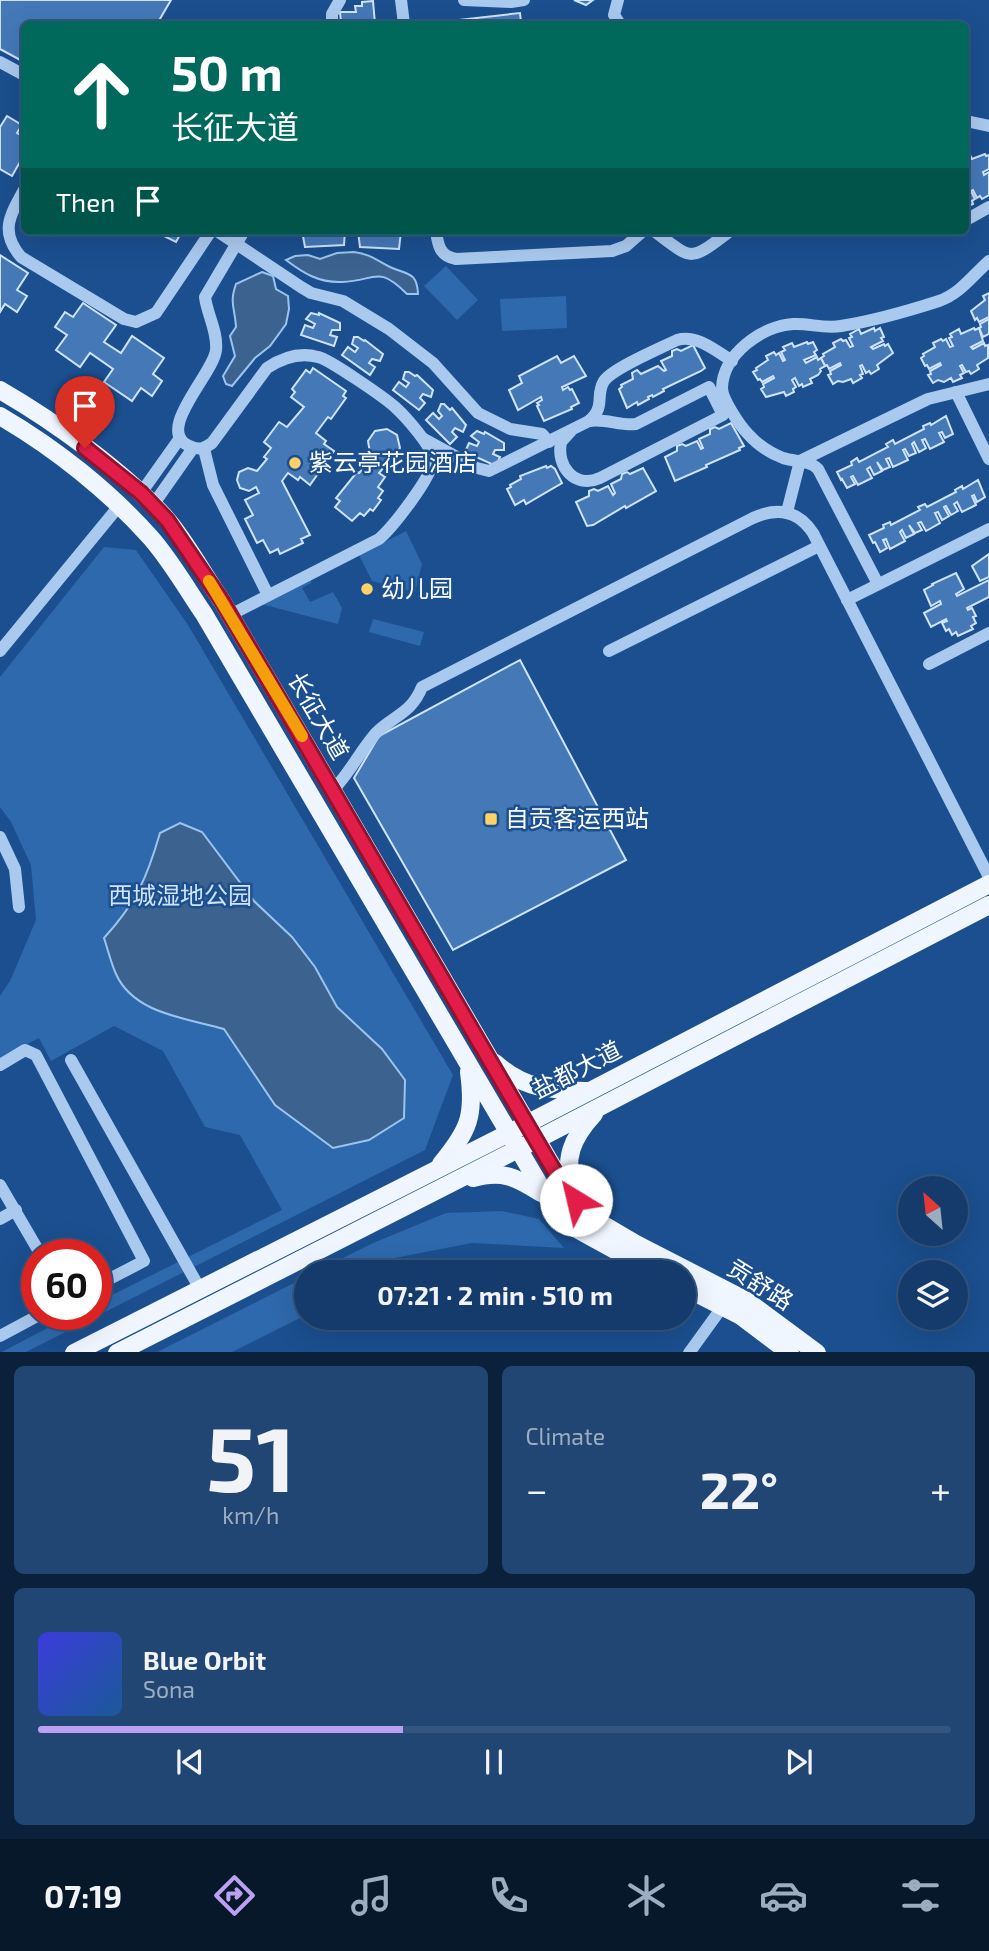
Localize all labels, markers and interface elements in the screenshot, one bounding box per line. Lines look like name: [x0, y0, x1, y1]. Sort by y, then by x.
text: 50 m: [171, 42, 283, 101]
icon: ahead: [56, 49, 147, 140]
text: 长征大道: [171, 107, 299, 145]
icon: arrive: [129, 182, 167, 220]
text: Then: [56, 186, 115, 217]
pin: [55, 376, 115, 448]
icon: arrive: [66, 387, 104, 425]
place label: 紫云亭花园酒店: [309, 447, 477, 476]
marker: 紫云亭花园酒店: [287, 455, 303, 471]
place label: 幼儿园: [381, 573, 453, 602]
marker: 幼儿园: [359, 581, 375, 597]
street label: 长征大道: [283, 666, 356, 764]
place label: 自贡客运西站: [505, 803, 649, 832]
marker: 自贡客运西站: [483, 811, 499, 827]
park label: 西城湿地公园: [108, 880, 252, 909]
street label: 盐都大道: [527, 1034, 626, 1103]
position arrow: [539, 1163, 613, 1237]
north arrow: [898, 1176, 968, 1246]
map controls: [898, 1176, 968, 1330]
speed limit sign: 60: [21, 1239, 112, 1330]
street label: 贡舒路: [723, 1252, 799, 1315]
button: layers: [898, 1260, 968, 1330]
text: 07:21 · 2 min · 510 m: [377, 1279, 613, 1310]
text: 51: [206, 1401, 296, 1510]
text: Climate: [526, 1422, 605, 1450]
text: 22°: [700, 1457, 778, 1519]
text: −: [526, 1466, 548, 1512]
text: +: [930, 1466, 951, 1512]
text: km/h: [222, 1501, 279, 1529]
text: Blue Orbit: [143, 1644, 266, 1675]
text: Sona: [143, 1675, 195, 1703]
icon: previous: [171, 1743, 209, 1781]
icon: pause: [475, 1743, 513, 1781]
icon: next: [780, 1743, 818, 1781]
icon: directions: [210, 1871, 259, 1920]
icon: music: [347, 1871, 396, 1920]
icon: phone: [484, 1871, 533, 1920]
icon: climate: [622, 1871, 671, 1920]
icon: car: [759, 1871, 808, 1920]
icon: filters: [896, 1871, 945, 1920]
text: 07:19: [44, 1876, 122, 1914]

